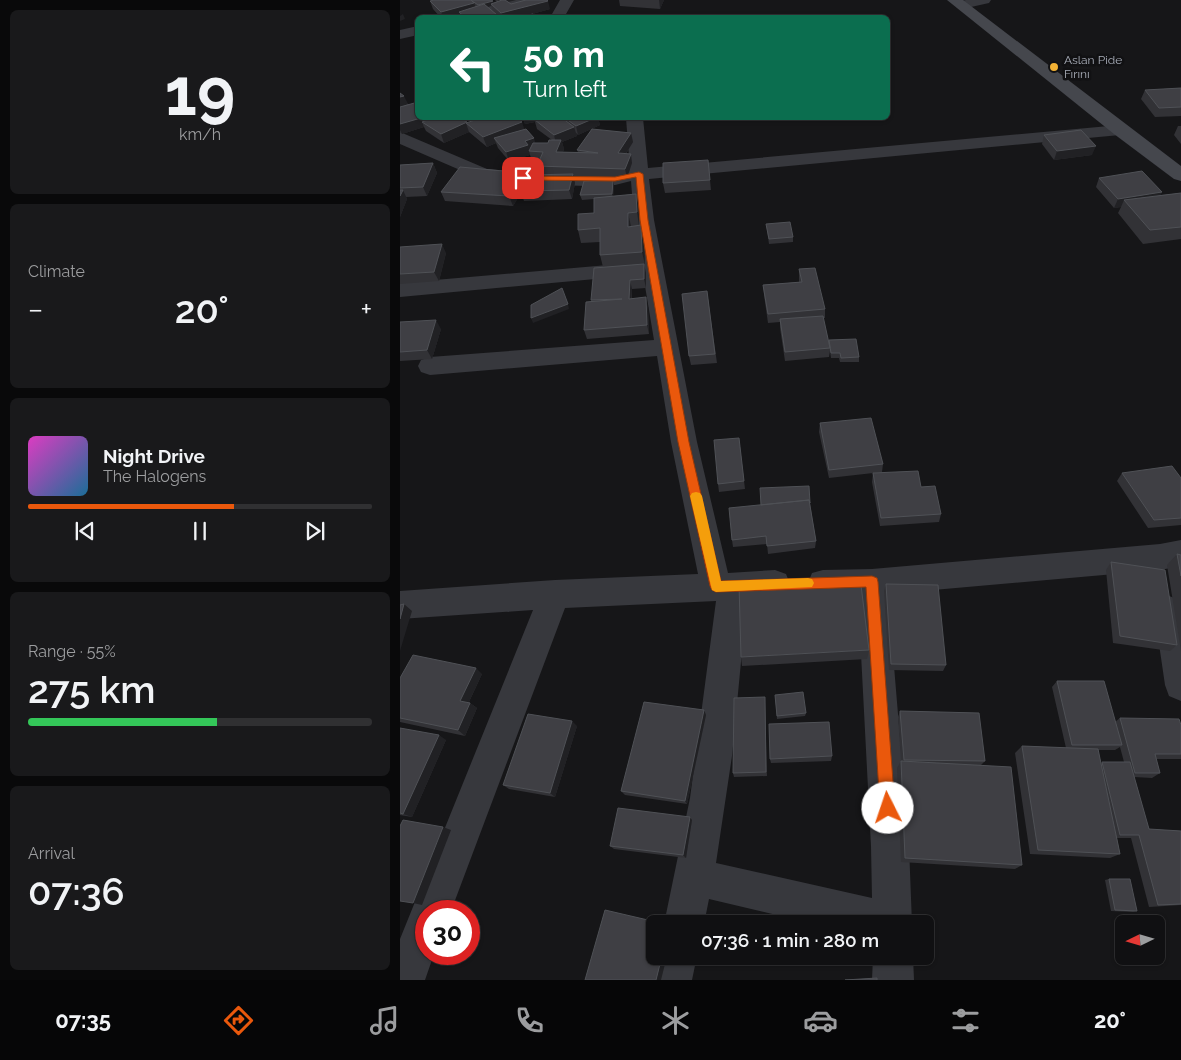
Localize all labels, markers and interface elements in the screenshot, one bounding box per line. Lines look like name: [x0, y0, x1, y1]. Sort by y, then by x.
text: 50 m: [523, 34, 605, 75]
icon: left: [440, 35, 505, 100]
place label: Aslan Pide Fırını: [1064, 53, 1122, 81]
text: 19: [165, 54, 235, 130]
marker: Aslan Pide Fırını: [1048, 61, 1060, 73]
text: Turn left: [523, 76, 607, 102]
text: km/h: [179, 125, 221, 144]
pin: [502, 157, 544, 199]
icon: arrive: [509, 164, 537, 192]
text: Climate: [28, 262, 85, 281]
text: 20°: [175, 287, 229, 332]
text: −: [28, 293, 43, 326]
text: +: [360, 293, 372, 326]
text: Night Drive: [103, 445, 205, 467]
text: The Halogens: [103, 467, 206, 486]
icon: previous: [71, 517, 99, 545]
icon: pause: [186, 517, 214, 545]
icon: next: [301, 517, 329, 545]
text: Range · 55%: [28, 642, 116, 661]
text: 275 km: [28, 667, 156, 712]
position arrow: [861, 781, 913, 833]
text: Arrival: [28, 844, 75, 863]
text: 07:36: [28, 869, 125, 914]
speed limit sign: 30: [415, 900, 480, 965]
north arrow: [1115, 915, 1165, 965]
map controls: [1115, 915, 1165, 965]
text: 07:36 · 1 min · 280 m: [701, 929, 879, 951]
icon: directions: [221, 1003, 256, 1038]
icon: music: [367, 1003, 402, 1038]
icon: phone: [512, 1003, 547, 1038]
icon: climate: [658, 1003, 693, 1038]
icon: car: [803, 1003, 838, 1038]
icon: filters: [948, 1003, 983, 1038]
text: 07:35: [55, 1007, 111, 1033]
text: 20°: [1094, 1007, 1126, 1033]

